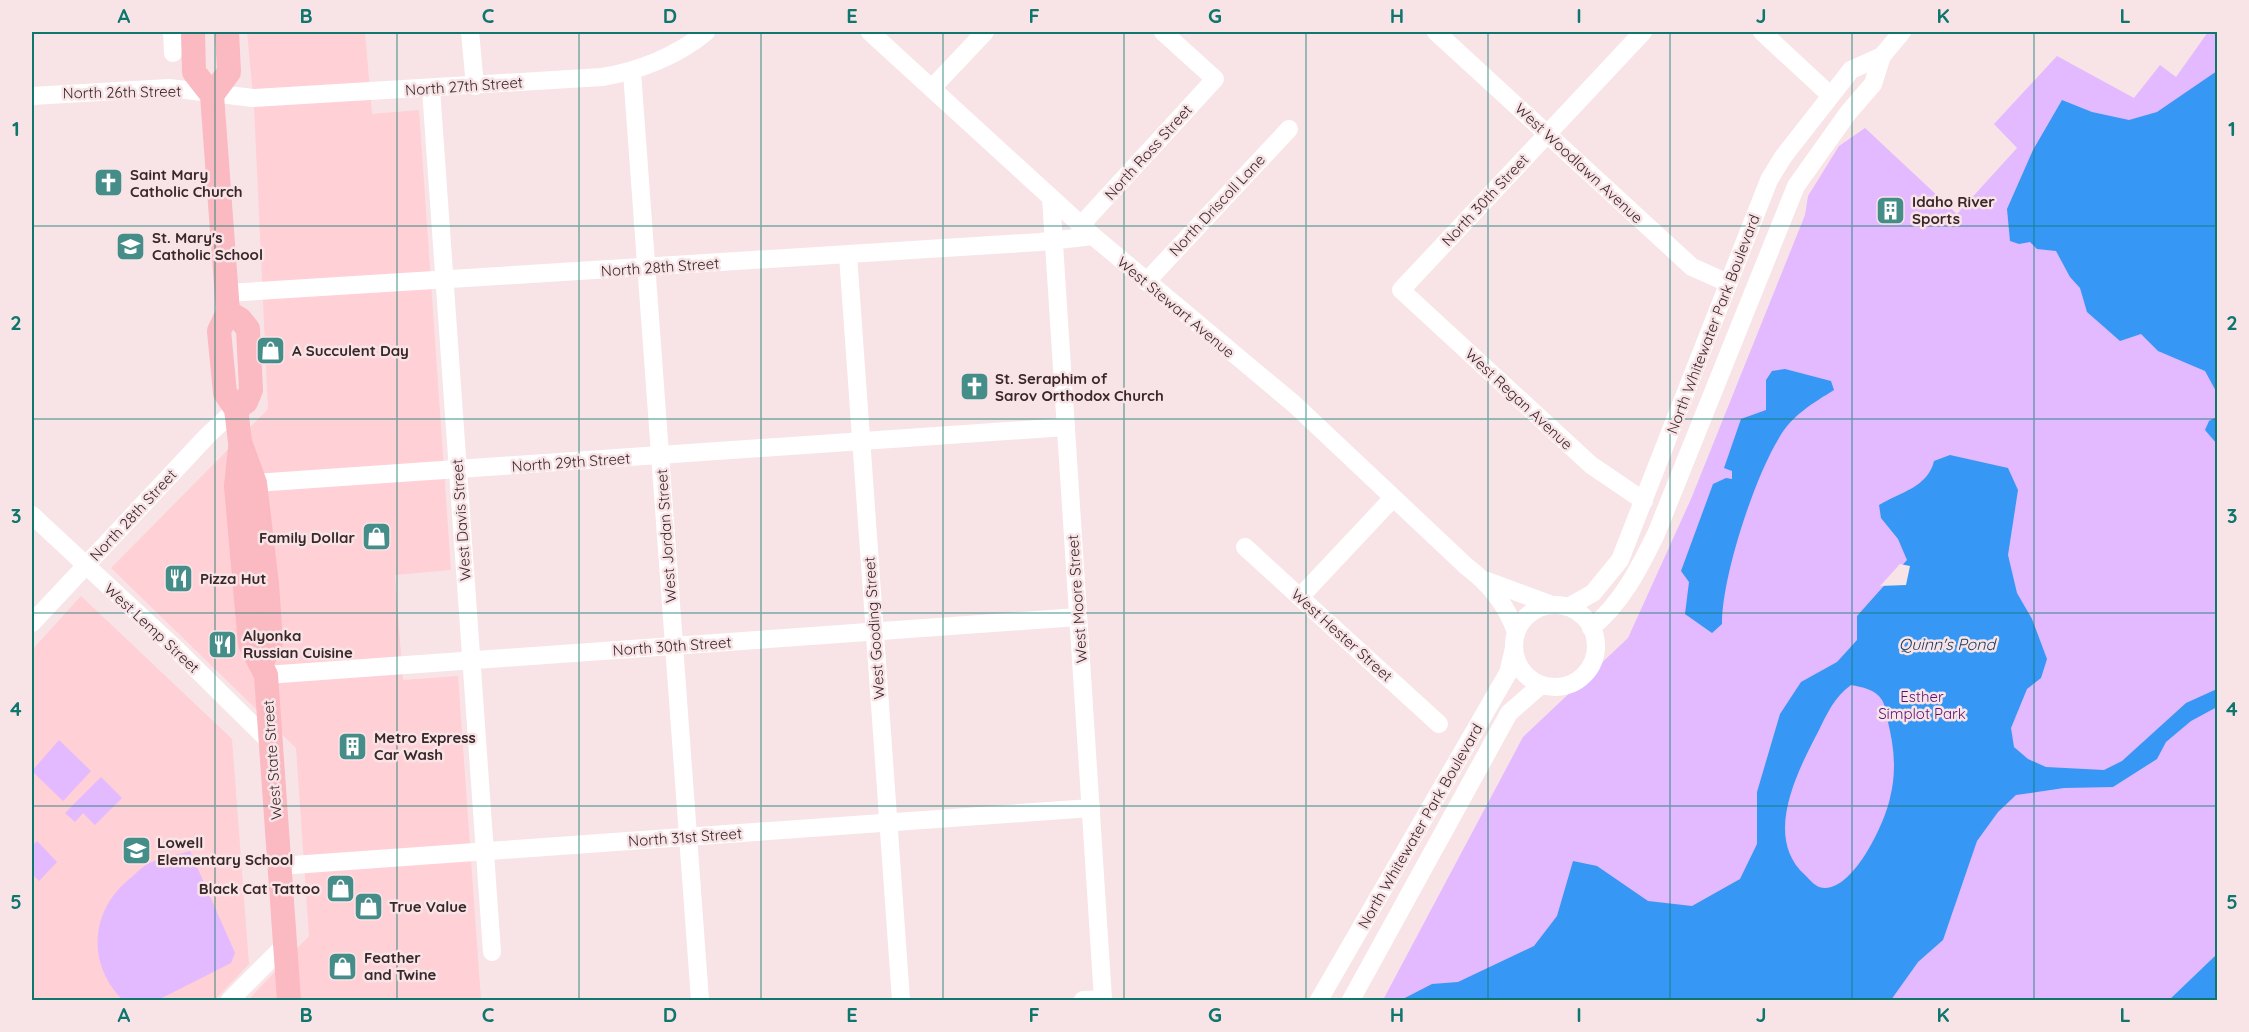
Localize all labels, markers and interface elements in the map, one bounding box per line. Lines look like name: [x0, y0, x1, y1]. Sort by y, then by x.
text: A: [118, 3, 131, 28]
text: B: [299, 3, 313, 28]
text: C: [482, 3, 495, 28]
text: D: [663, 3, 677, 28]
text: E: [846, 3, 858, 28]
text: F: [1028, 3, 1040, 28]
text: G: [1208, 3, 1222, 28]
text: H: [1390, 3, 1404, 28]
text: I: [1576, 3, 1582, 28]
text: J: [1755, 3, 1767, 28]
text: K: [1936, 3, 1950, 28]
text: L: [2119, 3, 2131, 28]
street label: North 27th Street: [405, 72, 523, 100]
street label: North 26th Street: [63, 81, 181, 103]
street label: West Woodlawn Avenue: [1511, 99, 1647, 227]
street label: North Ross Street: [1100, 100, 1196, 204]
text: 1: [12, 116, 20, 141]
text: 1: [2228, 116, 2236, 141]
street label: North Driscoll Lane: [1165, 150, 1269, 260]
street label: North 30th Street: [1437, 150, 1533, 250]
place label: Saint Mary Catholic Church: [130, 165, 242, 201]
church icon: Saint Mary Catholic Church: [93, 167, 125, 199]
place label: Idaho River Sports: [1912, 192, 1995, 228]
building icon: Idaho River Sports: [1875, 194, 1907, 226]
street label: North Whitewater Park Boulevard: [1662, 212, 1764, 436]
place label: St. Mary's Catholic School: [152, 228, 263, 264]
school or university icon: St. Mary's Catholic School: [115, 230, 147, 262]
street label: West Stewart Avenue: [1113, 252, 1239, 362]
street label: North 28th Street: [600, 253, 720, 281]
text: 2: [10, 310, 22, 335]
text: 2: [2226, 310, 2238, 335]
shop icon: A Succulent Day: [255, 334, 287, 366]
place label: A Succulent Day: [292, 341, 409, 360]
street label: West Regan Avenue: [1461, 344, 1577, 454]
place label: St. Seraphim of Sarov Orthodox Church: [995, 369, 1164, 405]
church icon: St. Seraphim of Sarov Orthodox Church: [958, 371, 990, 403]
street label: North 29th Street: [511, 448, 631, 476]
street label: West Davis Street: [447, 459, 475, 581]
street label: North 28th Street: [86, 465, 180, 565]
street label: West Jordan Street: [652, 469, 680, 603]
text: 3: [11, 503, 21, 528]
text: 3: [2227, 503, 2237, 528]
shop icon: Family Dollar: [360, 521, 392, 553]
place label: Family Dollar: [259, 528, 355, 547]
street label: West Moore Street: [1063, 534, 1091, 664]
street label: West Gooding Street: [860, 556, 888, 700]
restaurant icon: Pizza Hut: [163, 562, 195, 594]
place label: Pizza Hut: [200, 569, 266, 588]
street label: West Lemp Street: [100, 579, 204, 677]
street label: West Hester Street: [1287, 585, 1397, 685]
place label: Alyonka Russian Cuisine: [243, 626, 353, 662]
restaurant icon: Alyonka Russian Cuisine: [206, 628, 238, 660]
street label: North 30th Street: [612, 632, 732, 660]
water label: Quinn's Pond: [1899, 634, 1997, 654]
park label: Esther Simplot Park: [1878, 687, 1966, 723]
text: 4: [10, 696, 22, 721]
text: 4: [2226, 696, 2238, 721]
street label: West State Street: [258, 699, 286, 821]
street label: North Whitewater Park Boulevard: [1353, 720, 1487, 932]
place label: Metro Express Car Wash: [374, 728, 476, 764]
building icon: Metro Express Car Wash: [337, 730, 369, 762]
street label: North 31st Street: [627, 824, 743, 850]
place label: Lowell Elementary School: [157, 833, 293, 869]
school or university icon: Lowell Elementary School: [120, 835, 152, 867]
shop icon: Black Cat Tattoo: [325, 872, 357, 904]
place label: Black Cat Tattoo: [199, 879, 320, 898]
text: 5: [10, 889, 22, 914]
text: 5: [2226, 889, 2238, 914]
shop icon: True Value: [352, 890, 384, 922]
place label: True Value: [389, 897, 467, 916]
place label: Feather and Twine: [364, 948, 437, 984]
shop icon: Feather and Twine: [327, 950, 359, 982]
text: A: [118, 1002, 131, 1027]
text: B: [299, 1002, 313, 1027]
text: C: [482, 1002, 495, 1027]
text: D: [663, 1002, 677, 1027]
text: E: [846, 1002, 858, 1027]
text: F: [1028, 1002, 1040, 1027]
text: G: [1208, 1002, 1222, 1027]
text: H: [1390, 1002, 1404, 1027]
text: I: [1576, 1002, 1582, 1027]
text: J: [1755, 1002, 1767, 1027]
text: K: [1936, 1002, 1950, 1027]
text: L: [2119, 1002, 2131, 1027]

